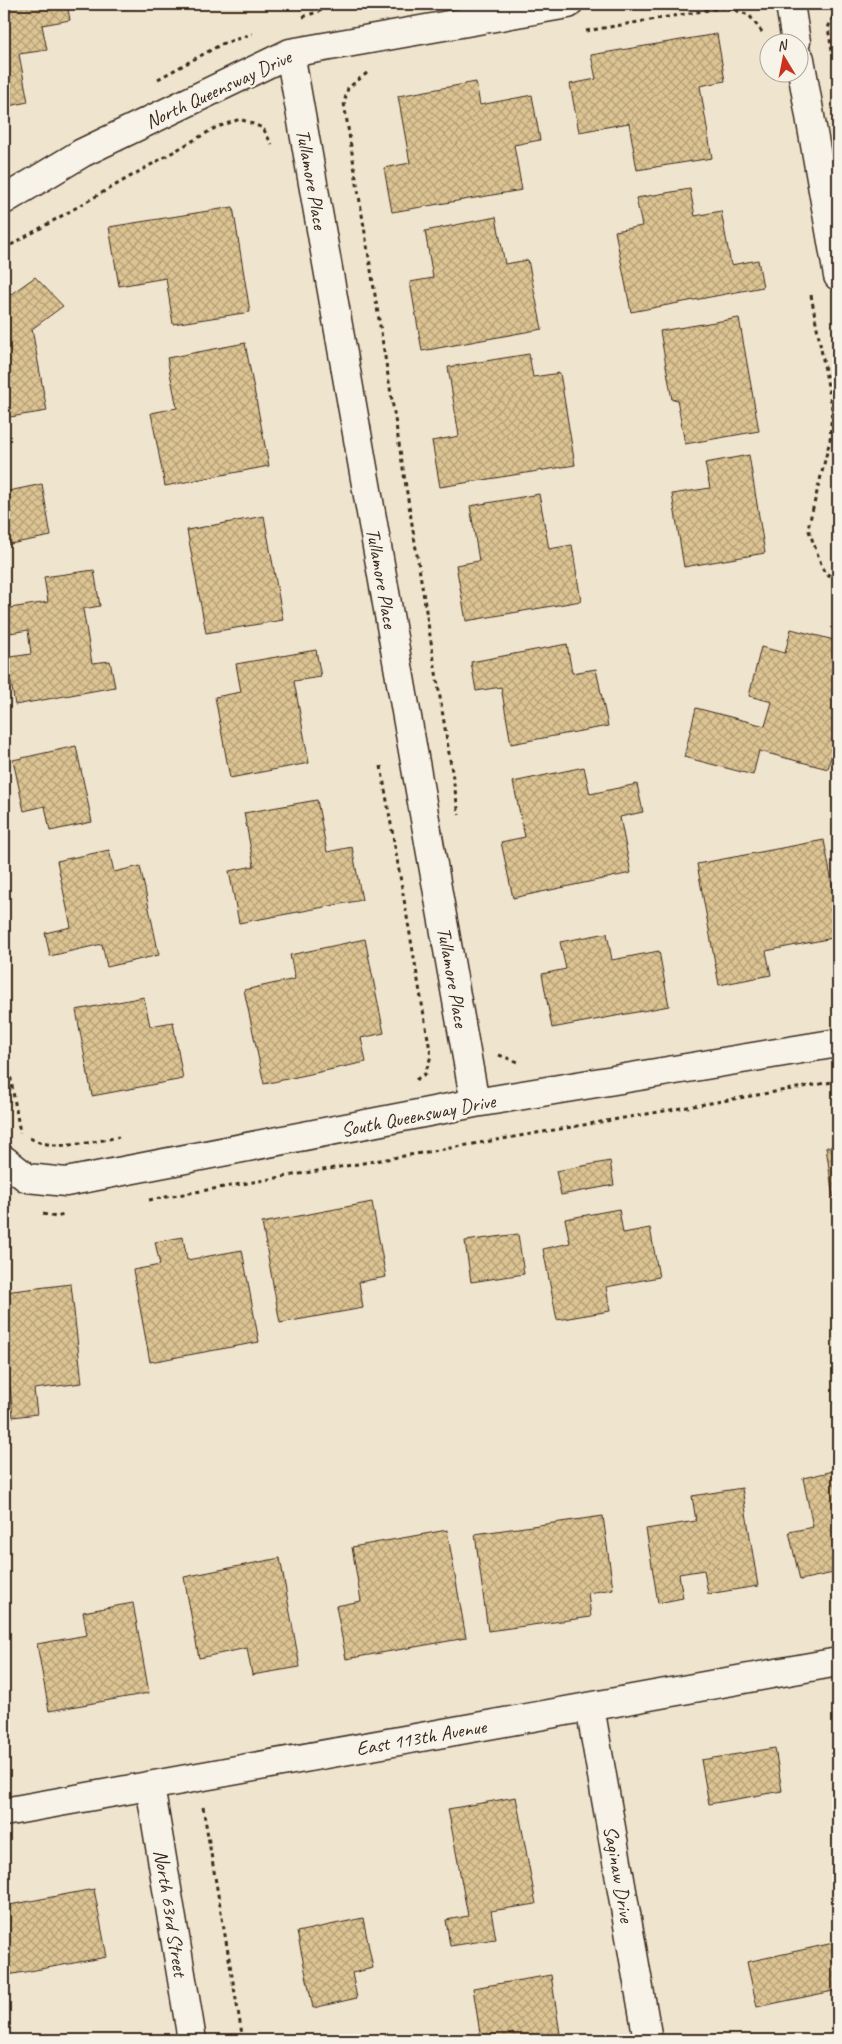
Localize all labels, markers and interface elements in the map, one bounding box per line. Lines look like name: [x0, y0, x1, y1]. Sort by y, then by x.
north arrow: [760, 32, 810, 82]
text: N: [776, 36, 790, 55]
street label: North Queensway Drive: [141, 44, 297, 134]
street label: Tullamore Place: [290, 127, 333, 233]
street label: Tullamore Place: [360, 526, 403, 632]
street label: Tullamore Place: [431, 925, 474, 1031]
street label: South Queensway Drive: [339, 1088, 499, 1143]
street label: East 113th Avenue: [354, 1714, 489, 1761]
street label: Saginaw Drive: [598, 1824, 640, 1926]
street label: North 63rd Street: [148, 1848, 193, 1981]

